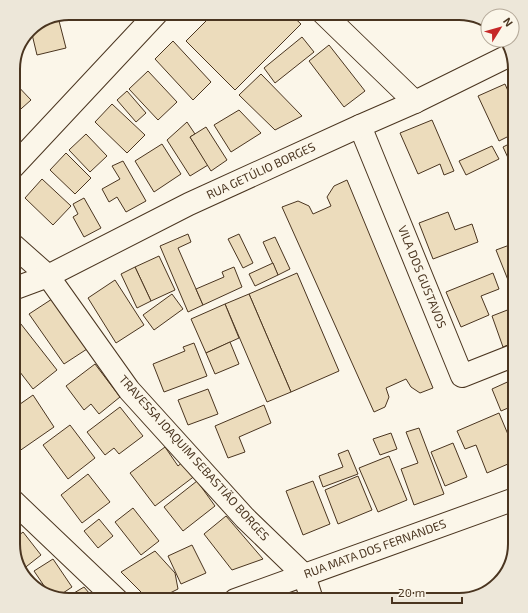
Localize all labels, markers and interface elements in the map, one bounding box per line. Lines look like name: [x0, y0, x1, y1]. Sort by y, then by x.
north arrow: [480, 8, 520, 48]
text: N: [501, 15, 516, 29]
street label: RUA GETÚLIO BORGES: [204, 139, 317, 201]
street label: VILA DOS GUSTAVOS: [396, 223, 450, 330]
street label: TRAVESSA JOAQUIM SEBASTIÃO BORGES: [116, 372, 273, 544]
street label: RUA MATA DOS FERNANDES: [302, 516, 448, 580]
scale bar: [392, 579, 462, 605]
text: 20 m: [398, 585, 425, 599]

